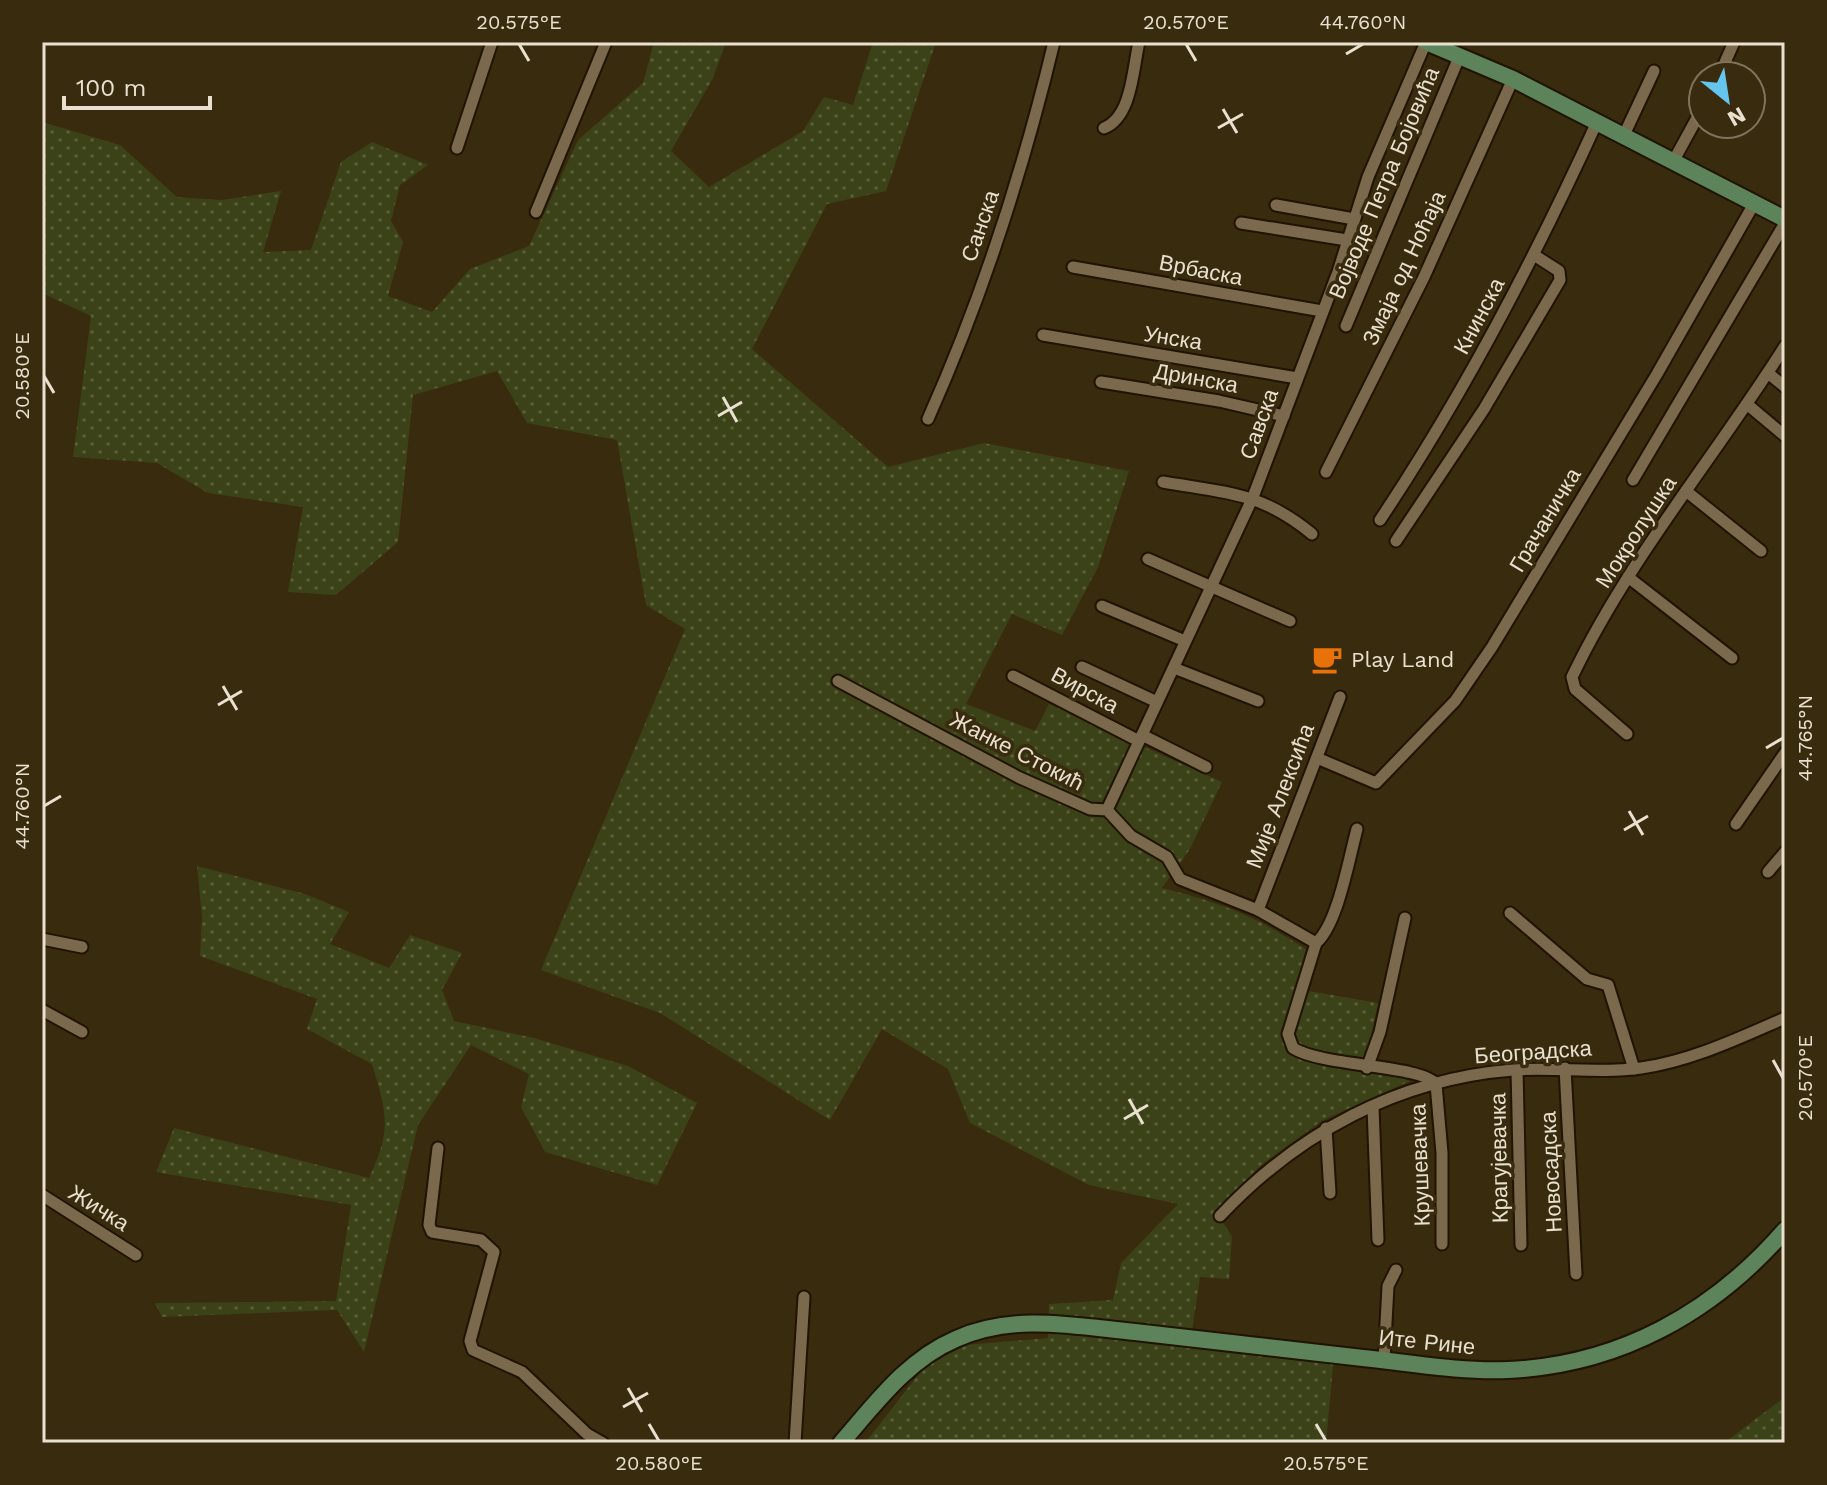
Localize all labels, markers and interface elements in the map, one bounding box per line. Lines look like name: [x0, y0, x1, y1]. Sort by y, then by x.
text: 20.575°E: [476, 10, 562, 34]
text: 20.570°E: [1143, 10, 1229, 34]
text: 44.760°N: [1319, 10, 1407, 34]
scale bar: [64, 60, 210, 110]
north arrow: [1687, 60, 1767, 140]
street label: Војводе Петра Бојовића: [1324, 63, 1444, 303]
text: 100 m: [76, 74, 146, 102]
text: N: [1723, 102, 1750, 132]
street label: Санска: [956, 186, 1004, 265]
street label: Змаја од Ноћаја: [1357, 186, 1451, 349]
street label: Врбаска: [1157, 250, 1246, 290]
street label: Книнска: [1449, 273, 1510, 358]
street label: Унска: [1142, 321, 1205, 355]
text: 20.580°E: [10, 332, 34, 420]
street label: Дринска: [1152, 358, 1241, 398]
street label: Савска: [1235, 385, 1284, 463]
street label: Грачаничка: [1504, 463, 1586, 576]
street label: Мокролушка: [1591, 471, 1682, 593]
cafe icon: Play Land: [1310, 642, 1344, 676]
place label: Play Land: [1351, 647, 1454, 672]
street label: Вирска: [1047, 662, 1124, 718]
text: 44.765°N: [1793, 695, 1817, 781]
street label: Жанке Стокић: [946, 707, 1088, 795]
street label: Мије Алексића: [1241, 720, 1319, 872]
text: 44.760°N: [10, 762, 34, 850]
street label: Београдска: [1473, 1035, 1593, 1069]
text: 20.570°E: [1793, 1035, 1817, 1121]
street label: Крагујевачка: [1485, 1092, 1513, 1223]
street label: Крушевачка: [1405, 1102, 1435, 1227]
street label: Новосадска: [1535, 1110, 1567, 1233]
street label: Жичка: [64, 1180, 134, 1237]
street label: Ите Рине: [1378, 1325, 1476, 1359]
text: 20.580°E: [615, 1451, 703, 1475]
text: 20.575°E: [1283, 1451, 1369, 1475]

